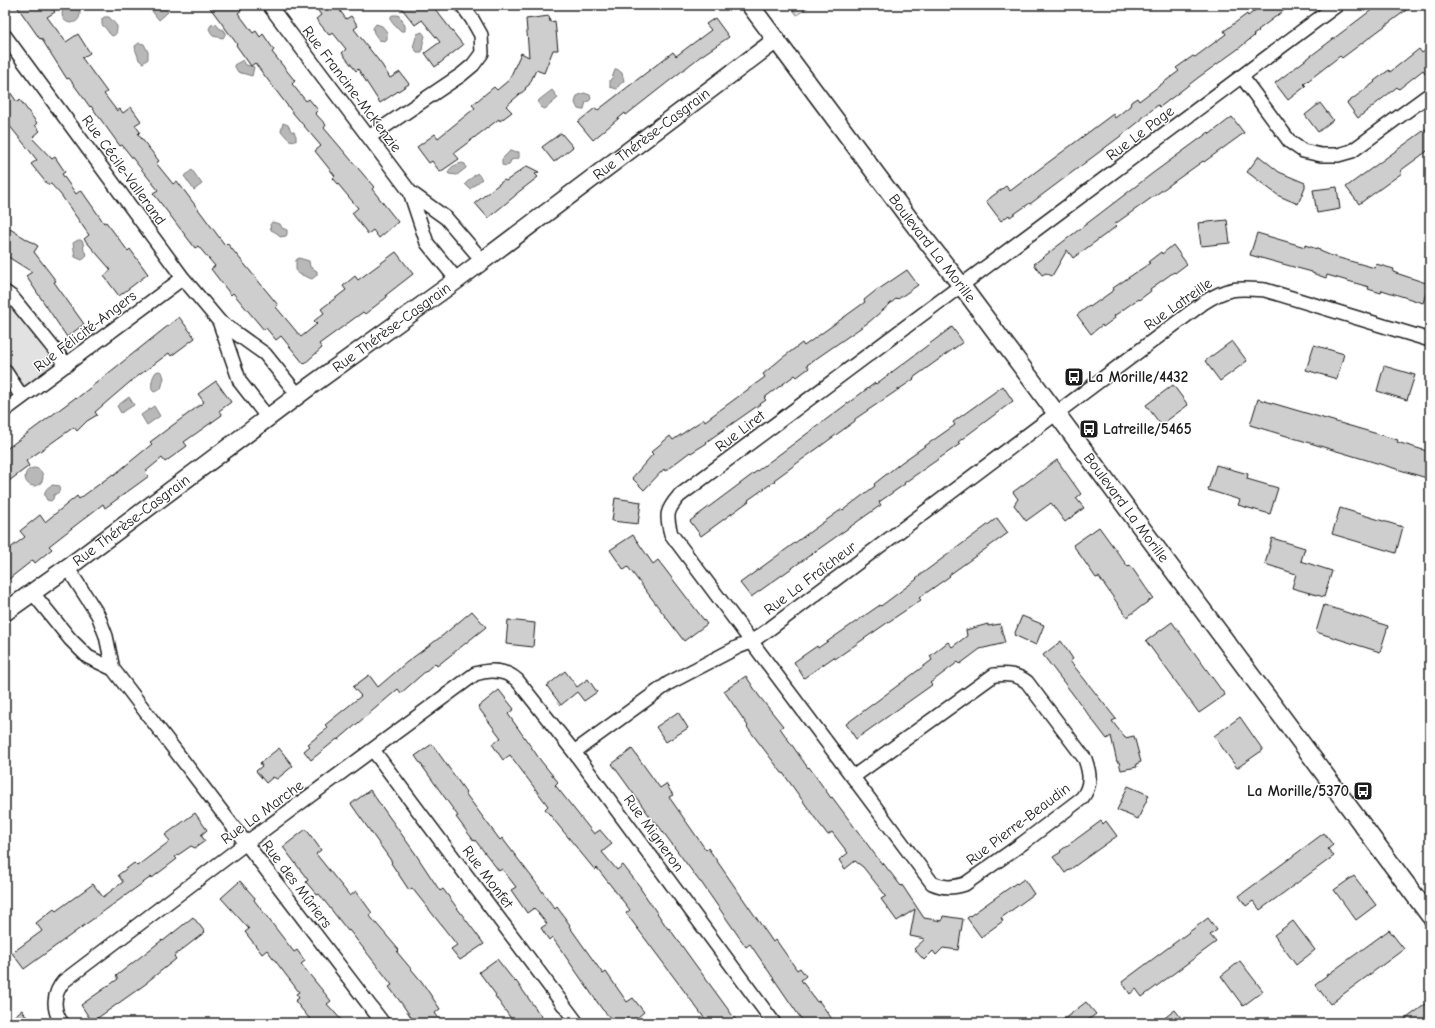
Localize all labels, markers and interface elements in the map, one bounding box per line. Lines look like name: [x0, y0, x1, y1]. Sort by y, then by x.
street label: Rue Francine-McKenzie: [299, 22, 406, 156]
street label: Rue Thérèse-Casgrain: [589, 84, 713, 184]
street label: Rue Le Page: [1103, 101, 1178, 164]
street label: Rue Cécile-Vallerand: [78, 112, 170, 228]
street label: Boulevard La Morille: [885, 190, 980, 306]
street label: Rue Latreille: [1140, 274, 1216, 334]
street label: Rue Thérèse-Casgrain: [329, 279, 454, 376]
street label: Rue Félicité-Angers: [30, 287, 140, 375]
bus stop icon: La Morille/4432: [1063, 366, 1085, 388]
place label: La Morille/4432: [1088, 368, 1188, 386]
street label: Rue Liret: [712, 406, 769, 455]
bus stop icon: Latreille/5465: [1078, 418, 1100, 440]
place label: Latreille/5465: [1103, 420, 1192, 438]
street label: Boulevard La Morille: [1080, 449, 1173, 566]
street label: Rue Thérèse-Casgrain: [69, 471, 193, 570]
street label: Rue La Fraîcheur: [760, 537, 860, 619]
street label: Rue La Marche: [217, 776, 307, 848]
street label: Rue Pierre-Beaudin: [962, 779, 1074, 869]
bus stop icon: La Morille/5370: [1352, 780, 1374, 802]
place label: La Morille/5370: [1247, 782, 1349, 800]
street label: Rue Migneron: [620, 791, 688, 875]
street label: Rue des Mûriers: [258, 837, 336, 931]
street label: Rue Monfet: [459, 842, 518, 912]

